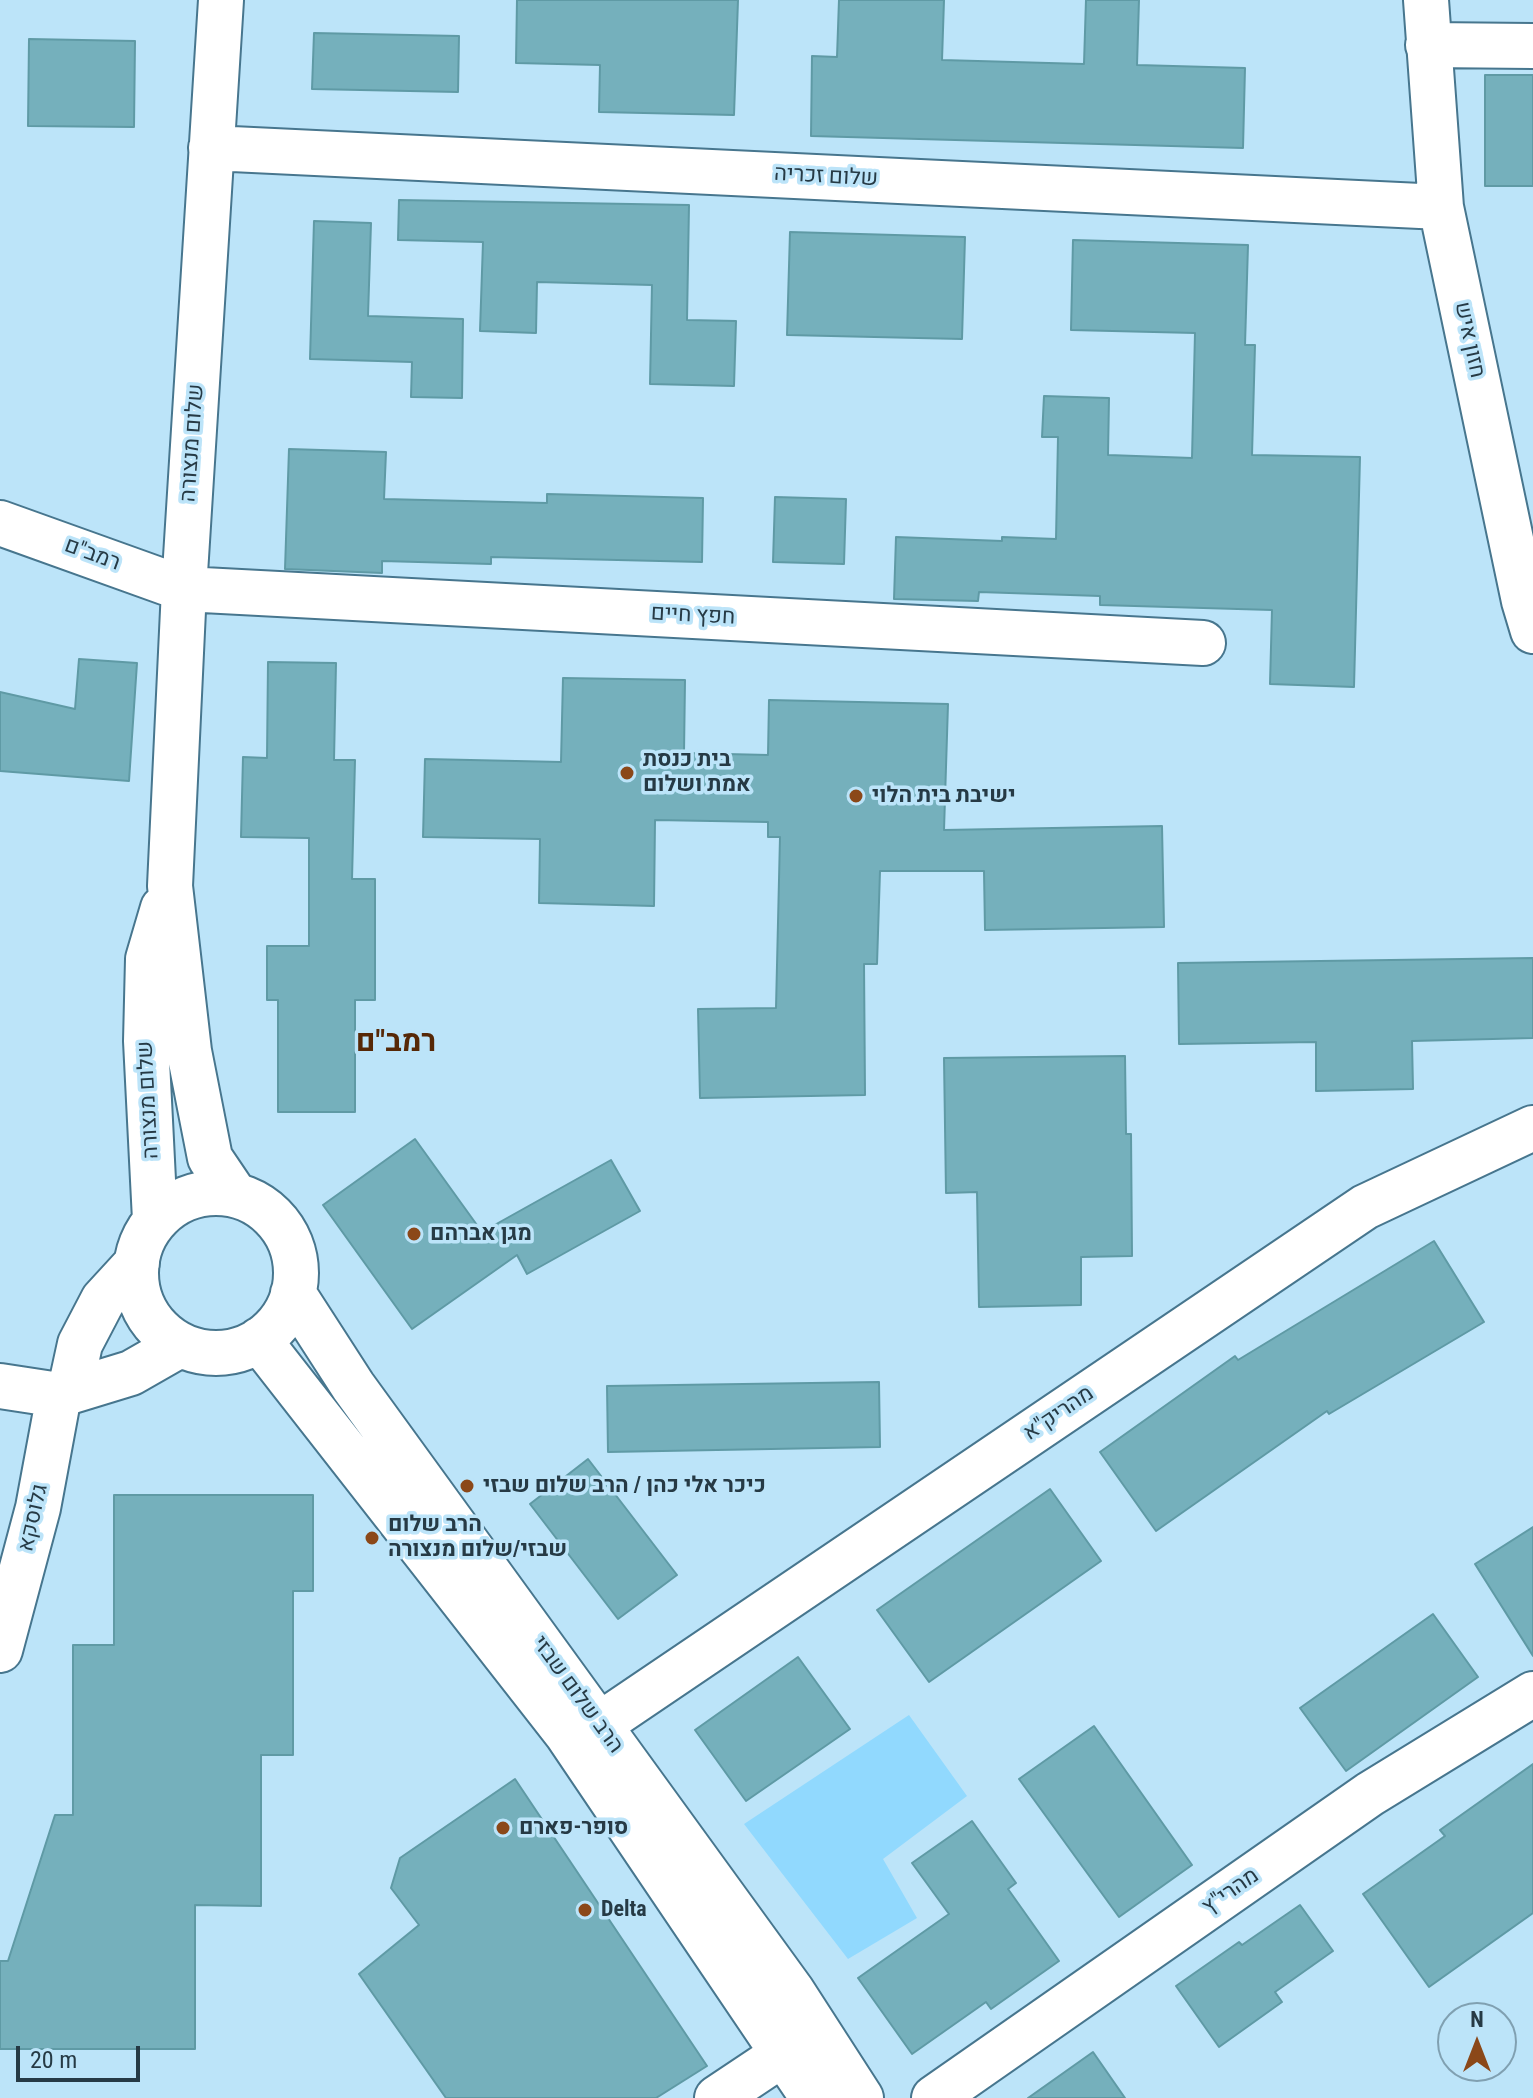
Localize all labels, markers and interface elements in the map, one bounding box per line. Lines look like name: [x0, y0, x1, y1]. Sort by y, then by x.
street label: שלום זכריה: [773, 161, 879, 193]
street label: חזון איש: [1448, 299, 1490, 381]
street label: שלום מנצורה: [176, 383, 210, 503]
street label: רמב"ם: [61, 533, 123, 577]
street label: חפץ חיים: [650, 601, 736, 631]
place label: בית כנסת אמת ושלום: [643, 747, 751, 798]
marker: בית כנסת אמת ושלום: [618, 764, 636, 782]
place label: ישיבת בית הלוי: [872, 783, 1016, 809]
marker: ישיבת בית הלוי: [847, 787, 865, 805]
district label: רמב"ם: [356, 1025, 436, 1061]
street label: שלום מנצורה: [133, 1040, 165, 1160]
place label: מגן אברהם: [430, 1221, 532, 1247]
marker: מגן אברהם: [405, 1225, 423, 1243]
street label: מהריק"א: [1019, 1381, 1099, 1447]
place label: כיכר אלי כהן / הרב שלום שבזי: [483, 1473, 766, 1499]
marker: כיכר אלי כהן / הרב שלום שבזי: [458, 1477, 476, 1495]
street label: גלוסקא: [13, 1482, 55, 1554]
place label: הרב שלום שבזי/שלום מנצורה: [388, 1512, 567, 1564]
marker: הרב שלום שבזי/שלום מנצורה: [363, 1529, 381, 1547]
street label: הרב שלום שבזי: [526, 1631, 628, 1759]
place label: סופר-פארם: [519, 1815, 628, 1841]
marker: סופר-פארם: [494, 1819, 512, 1837]
street label: מהרי"ץ: [1198, 1863, 1264, 1921]
place label: Delta: [601, 1897, 647, 1923]
marker: Delta: [576, 1901, 594, 1919]
north arrow: [1437, 2002, 1517, 2082]
text: N: [1470, 2007, 1484, 2032]
scale bar: [20, 2030, 144, 2080]
text: 20 m: [30, 2046, 77, 2074]

